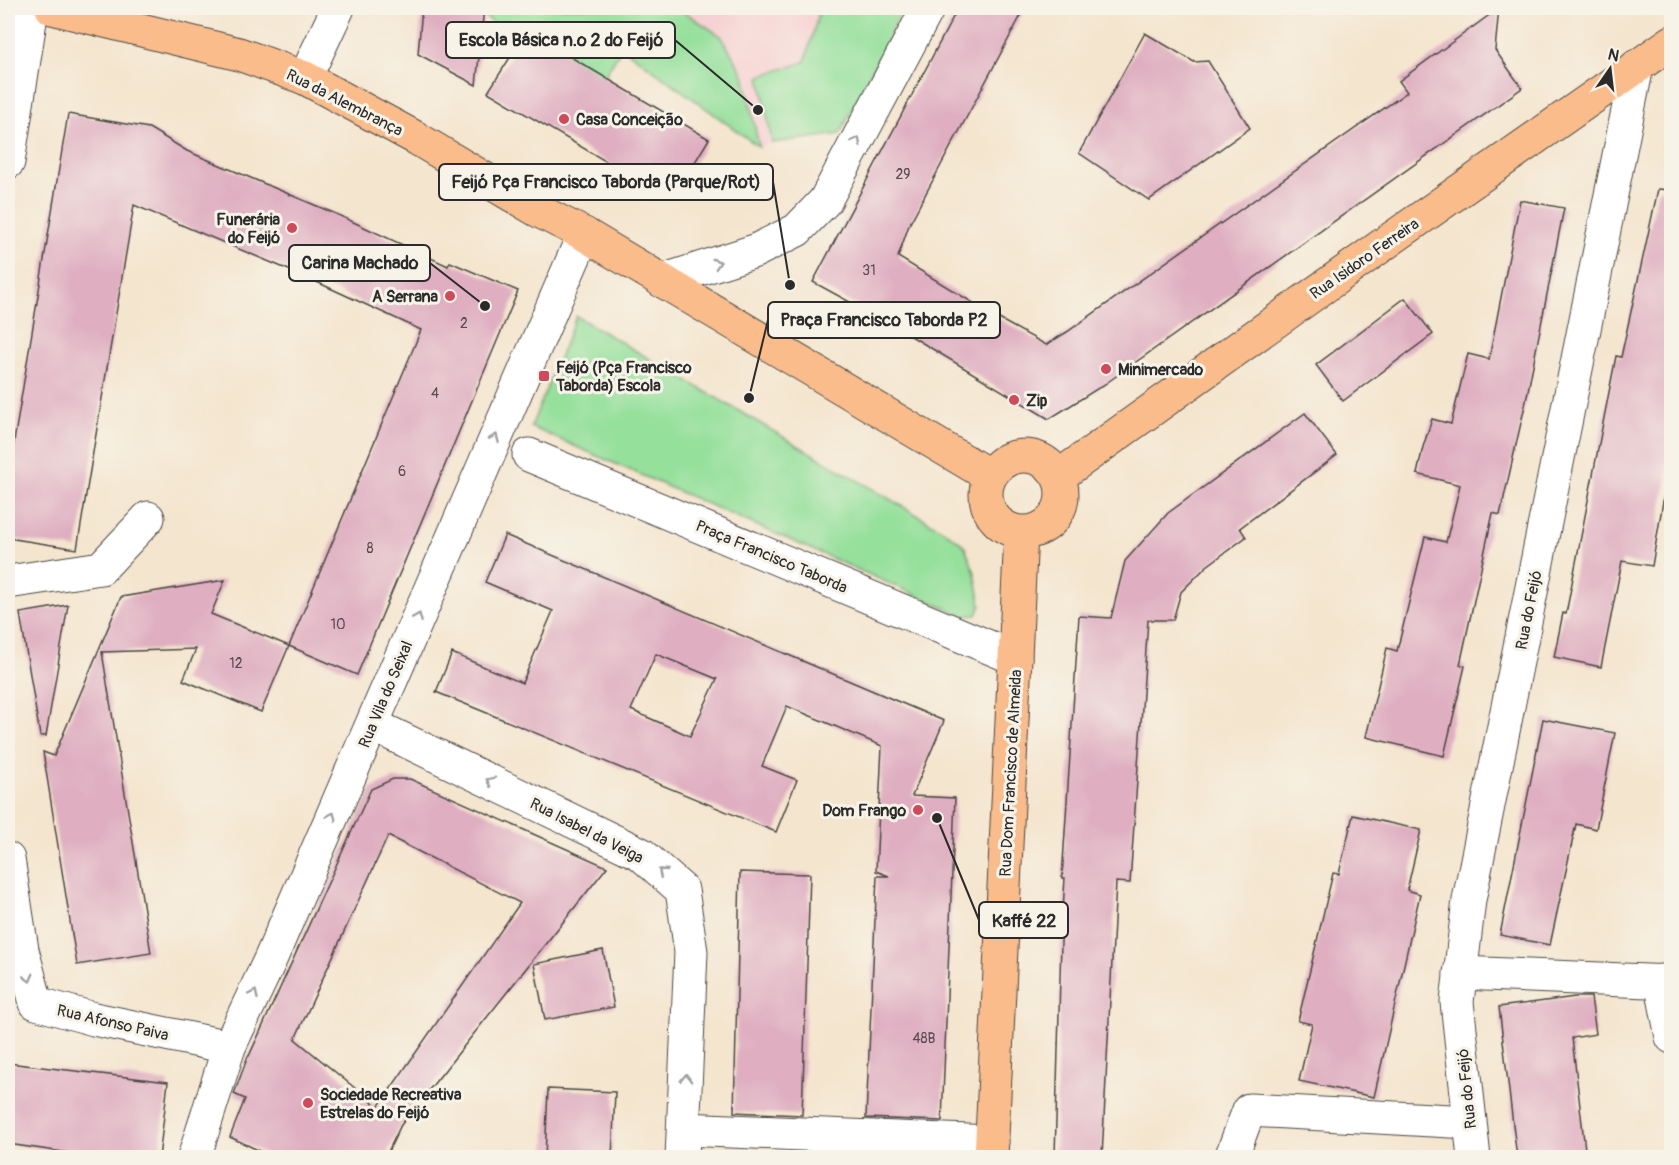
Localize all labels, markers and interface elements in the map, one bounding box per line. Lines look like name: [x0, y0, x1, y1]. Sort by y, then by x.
callout: Escola Básica n.º 2 do Feijó: [446, 22, 675, 58]
text: Escola Básica n.º 2 do Feijó: [459, 29, 663, 52]
north arrow: [1580, 39, 1640, 99]
text: N: [1606, 44, 1621, 66]
street label: Rua da Alembrança: [283, 65, 406, 141]
place label: Casa Conceição: [576, 110, 683, 130]
marker: Casa Conceição: [557, 112, 571, 126]
one-way arrow: [850, 137, 861, 147]
callout: Feijó Pça Francisco Taborda (Parque/Rot): [439, 164, 773, 200]
house number: 29: [895, 166, 911, 183]
text: Feijó Pça Francisco Taborda (Parque/Rot): [451, 171, 761, 194]
place label: Funerária do Feijó: [216, 210, 281, 248]
street label: Rua Isidoro Ferreira: [1306, 214, 1423, 304]
marker: Funerária do Feijó: [285, 221, 299, 235]
callout: Carina Machado: [289, 245, 430, 281]
text: Carina Machado: [302, 252, 419, 275]
one-way arrow: [711, 258, 722, 270]
house number: 31: [862, 262, 876, 279]
place label: A Serrana: [372, 287, 439, 307]
marker: A Serrana: [443, 289, 457, 303]
callout: Praça Francisco Taborda P2: [768, 302, 1000, 338]
text: Praça Francisco Taborda P2: [780, 309, 988, 332]
house number: 2: [460, 315, 468, 332]
place label: Feijó (Pça Francisco Taborda) Escola: [555, 358, 692, 396]
place label: Minimercado: [1118, 360, 1204, 380]
marker: Minimercado: [1099, 362, 1113, 376]
marker: Feijó (Pça Francisco Taborda) Escola: [537, 369, 551, 383]
house number: 4: [431, 385, 439, 402]
place label: Zip: [1026, 391, 1048, 411]
marker: Zip: [1007, 393, 1021, 407]
one-way arrow: [488, 433, 500, 444]
house number: 6: [398, 463, 406, 480]
street label: Praça Francisco Taborda: [693, 516, 851, 598]
house number: 8: [366, 540, 374, 557]
street label: Rua do Feijó: [1511, 569, 1547, 652]
one-way arrow: [411, 613, 423, 624]
house number: 10: [330, 616, 346, 633]
street label: Rua Vila do Seixal: [354, 638, 417, 751]
house number: 12: [229, 655, 243, 672]
street label: Rua Dom Francisco de Almeida: [996, 669, 1026, 877]
one-way arrow: [486, 777, 497, 789]
street label: Rua Isabel da Veiga: [526, 794, 647, 868]
place label: Dom Frango: [822, 801, 906, 821]
marker: Dom Frango: [911, 803, 925, 817]
one-way arrow: [325, 811, 337, 822]
one-way arrow: [658, 868, 669, 879]
callout: Kaffé 22: [979, 902, 1068, 938]
text: Kaffé 22: [992, 910, 1056, 933]
one-way arrow: [22, 973, 35, 983]
one-way arrow: [247, 990, 259, 1001]
street label: Rua Afonso Paiva: [55, 1000, 171, 1046]
house number: 48B: [912, 1030, 936, 1047]
street label: Rua do Feijó: [1453, 1048, 1481, 1130]
one-way arrow: [679, 1074, 692, 1083]
place label: Sociedade Recreativa Estrelas do Feijó: [320, 1085, 462, 1123]
marker: Sociedade Recreativa Estrelas do Feijó: [301, 1096, 315, 1110]

